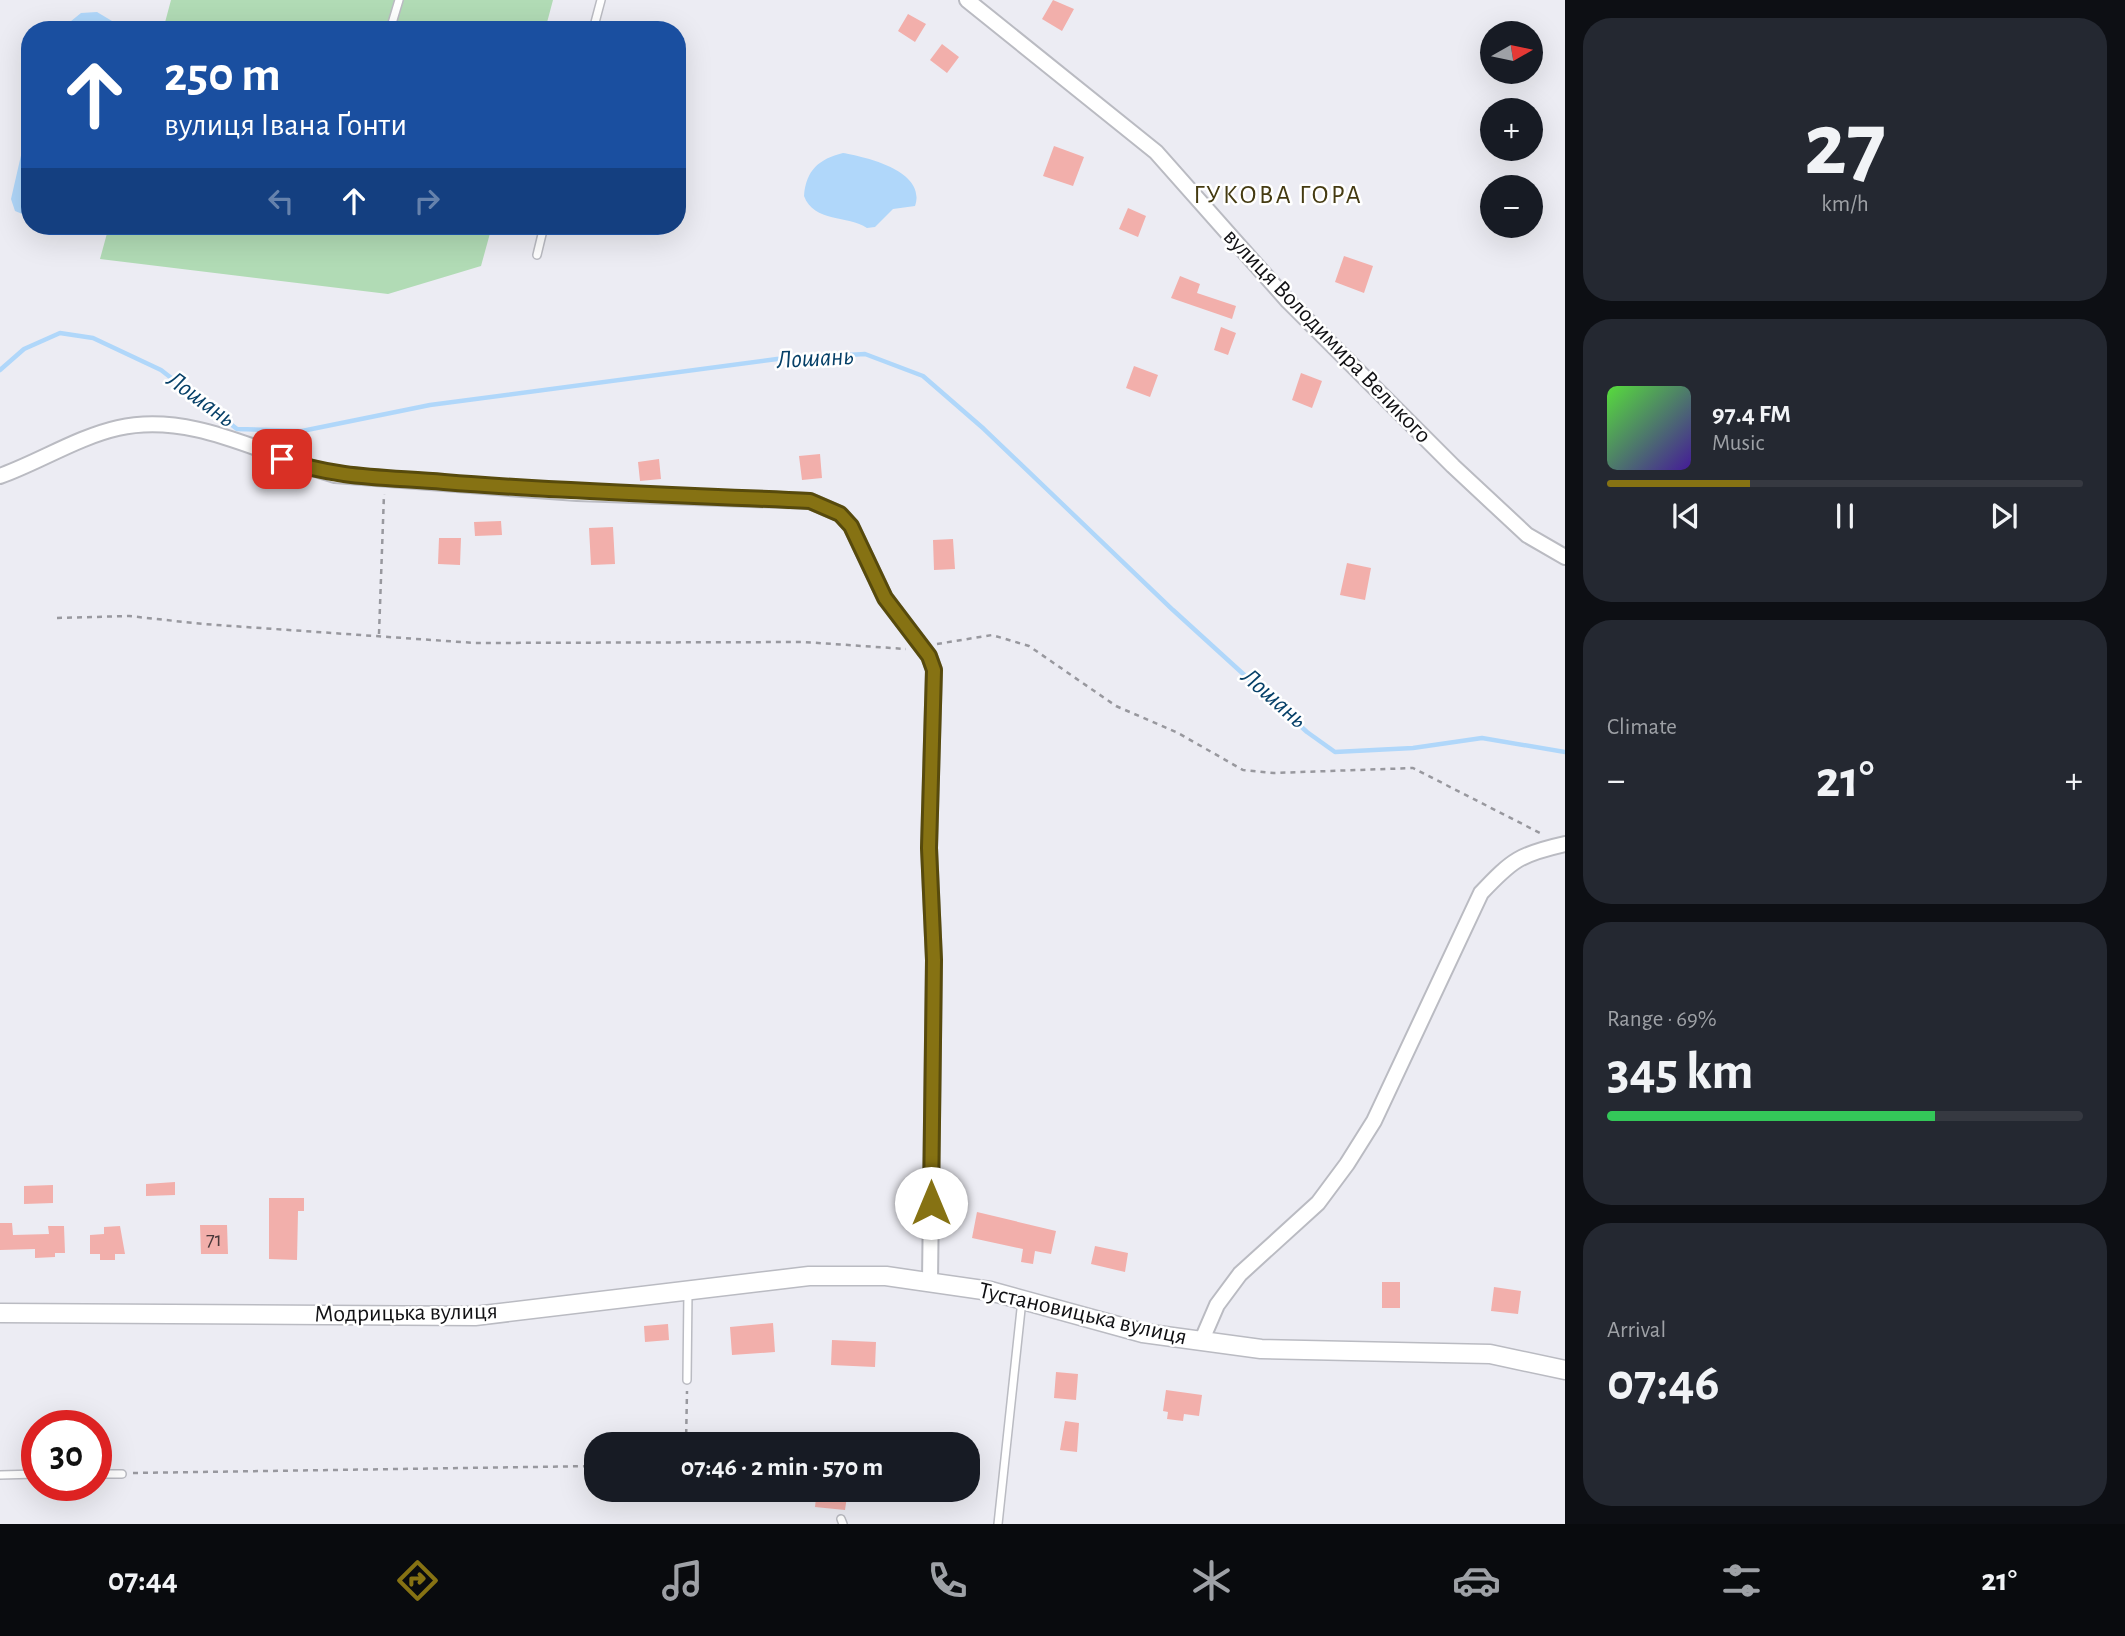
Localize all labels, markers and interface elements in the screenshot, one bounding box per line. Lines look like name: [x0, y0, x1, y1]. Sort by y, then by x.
north arrow: [1480, 21, 1544, 84]
map controls: [1480, 21, 1543, 238]
icon: ahead: [49, 49, 140, 140]
text: 250 m: [164, 51, 281, 100]
button: +: [1480, 98, 1543, 161]
text: 27: [1804, 100, 1886, 191]
text: вулиця Івана Ґонти: [164, 109, 407, 141]
button: −: [1480, 175, 1543, 238]
icon: left: [262, 182, 300, 220]
icon: ahead: [335, 182, 373, 220]
icon: right: [408, 182, 446, 220]
district label: ГУКОВА ГОРА: [1193, 182, 1363, 208]
text: km/h: [1821, 193, 1869, 216]
street label: вулиця Володимира Великого: [1219, 224, 1435, 448]
water label: Лошань: [775, 343, 854, 373]
water label: Лошань: [161, 365, 240, 432]
text: 97.4 FM: [1712, 401, 1791, 427]
pin: [252, 429, 312, 489]
text: Music: [1712, 432, 1764, 455]
icon: arrive: [263, 440, 301, 478]
icon: previous: [1667, 497, 1705, 535]
icon: pause: [1826, 497, 1864, 535]
icon: next: [1985, 497, 2023, 535]
water label: Лошань: [1236, 662, 1312, 733]
text: Climate: [1607, 716, 1677, 739]
text: 21°: [1816, 754, 1874, 806]
text: −: [1607, 762, 1625, 800]
text: +: [2065, 762, 2083, 800]
text: Range · 69%: [1607, 1008, 1717, 1031]
text: 345 km: [1607, 1046, 1754, 1098]
position arrow: [894, 1166, 968, 1240]
house number: 71: [206, 1229, 222, 1250]
street label: Тустановицька вулиця: [977, 1278, 1189, 1350]
street label: Модрицька вулиця: [314, 1299, 498, 1327]
text: Arrival: [1607, 1319, 1666, 1342]
text: 07:46: [1607, 1357, 1720, 1409]
speed limit sign: 30: [21, 1410, 112, 1501]
text: 07:46 · 2 min · 570 m: [681, 1454, 883, 1480]
icon: directions: [393, 1556, 442, 1605]
icon: music: [658, 1556, 707, 1605]
icon: phone: [923, 1556, 972, 1605]
icon: climate: [1187, 1556, 1236, 1605]
icon: car: [1452, 1556, 1501, 1605]
icon: filters: [1717, 1556, 1766, 1605]
text: 07:44: [108, 1564, 178, 1596]
text: 21°: [1981, 1564, 2017, 1596]

